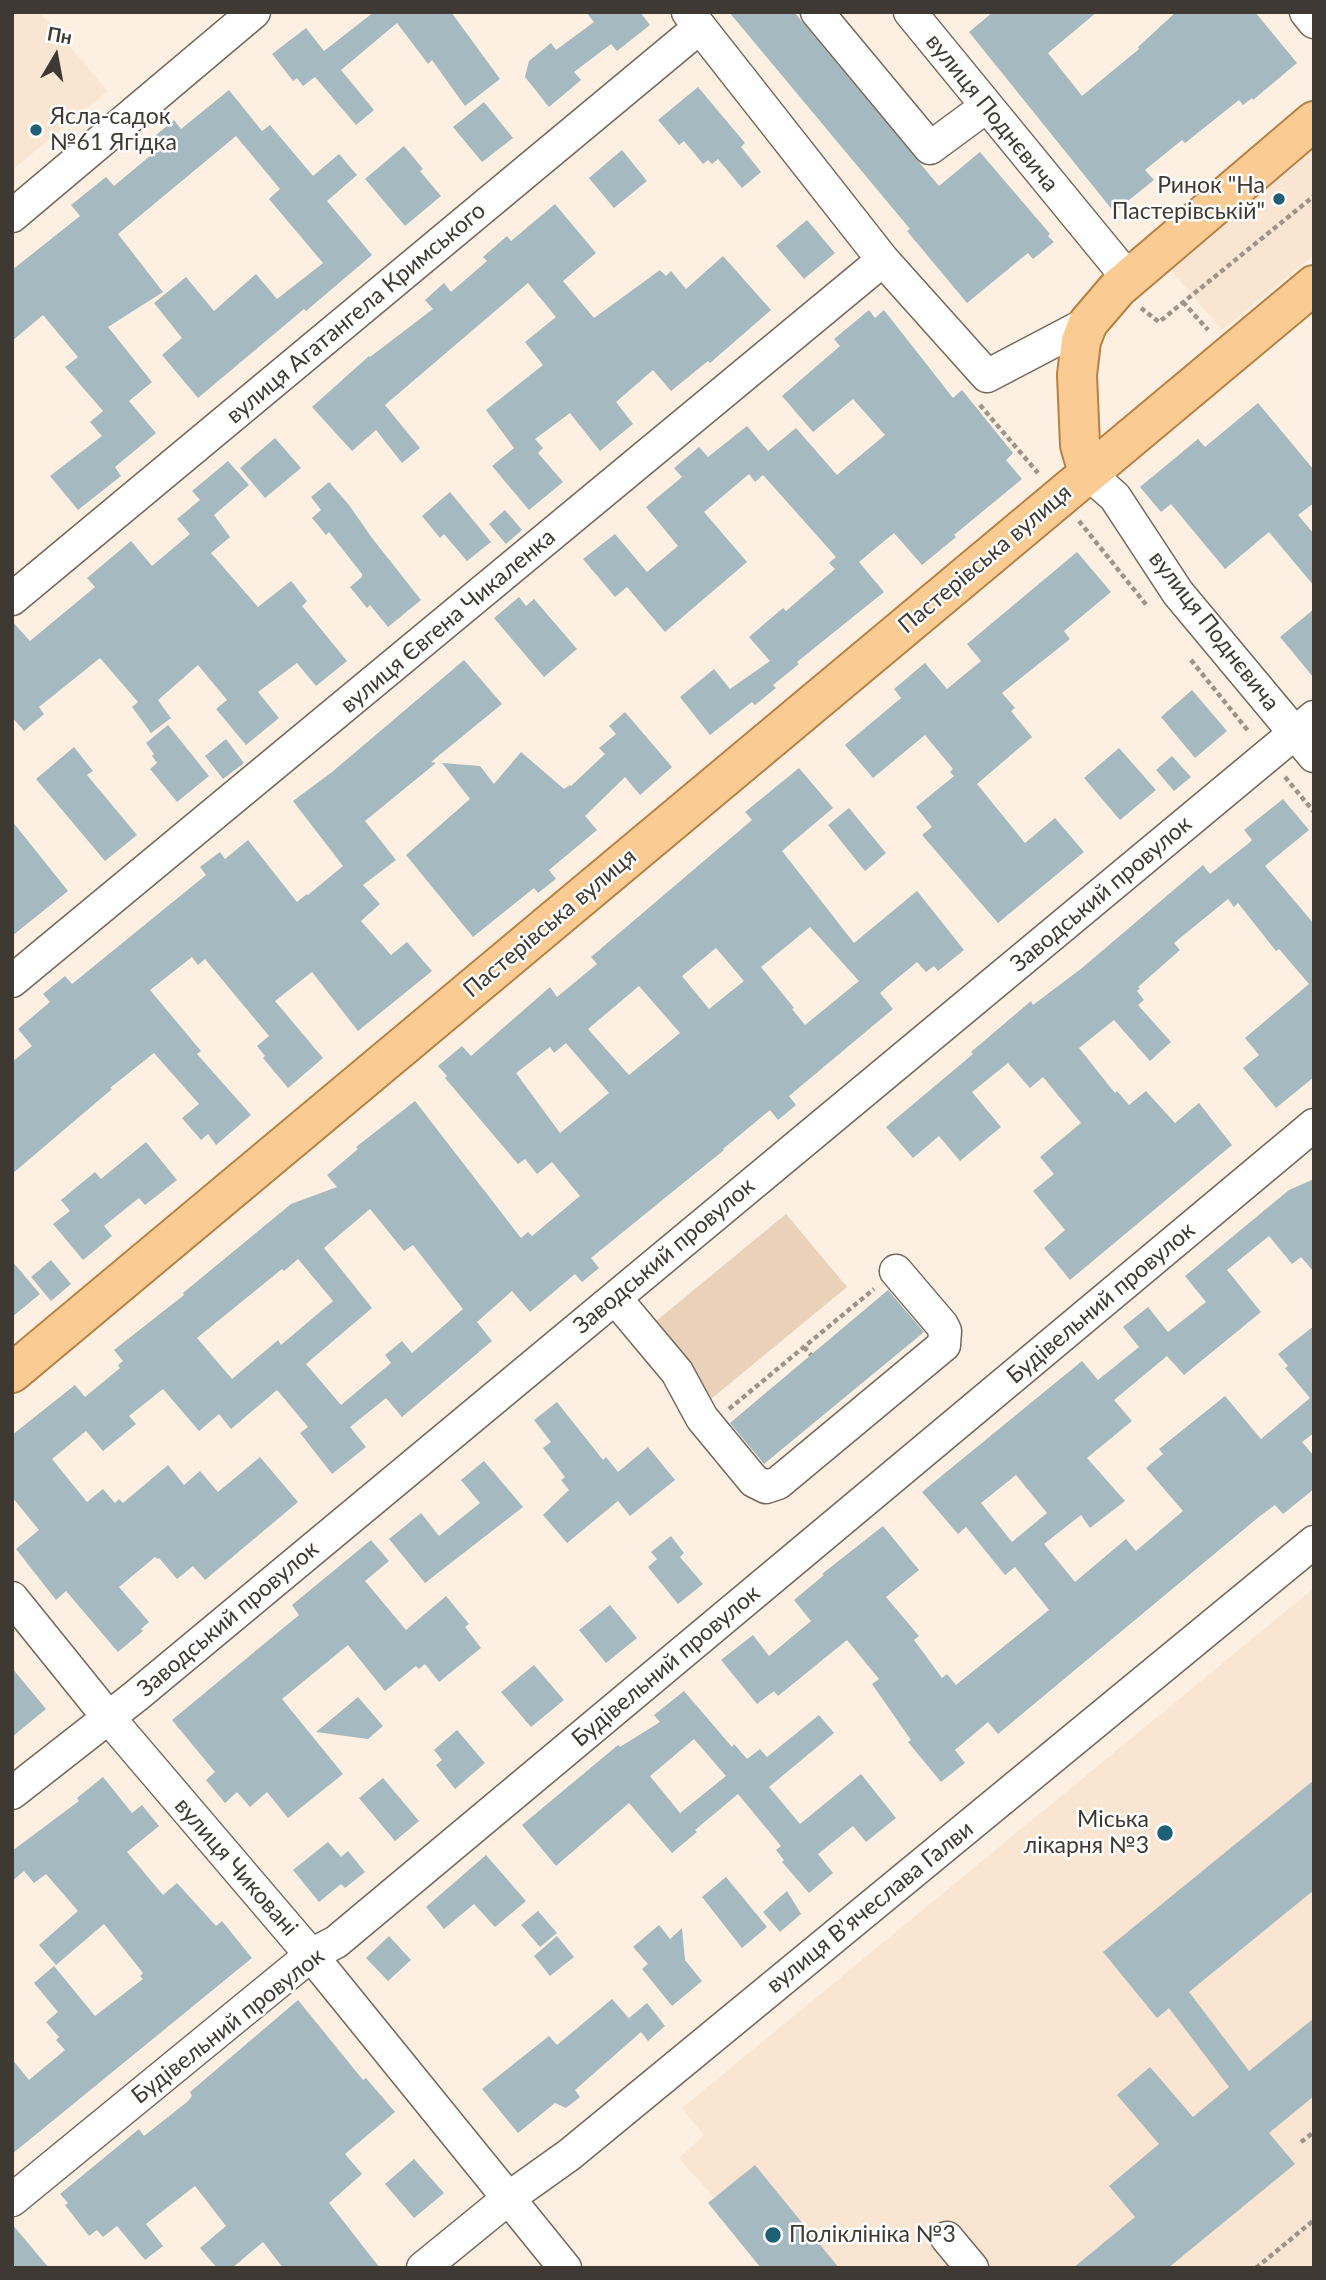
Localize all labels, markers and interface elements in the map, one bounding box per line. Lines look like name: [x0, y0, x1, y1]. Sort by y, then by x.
north arrow: [21, 21, 91, 91]
text: Пн: [46, 21, 74, 48]
street label: вулиця Поднєвича: [920, 29, 1064, 197]
place label: Ясла-садок №61 Ягідка: [50, 103, 177, 157]
marker: Ясла-садок №61 Ягідка: [28, 122, 44, 138]
place label: Ринок "На Пастерівській": [1112, 172, 1265, 226]
marker: Ринок "На Пастерівській": [1271, 191, 1287, 207]
street label: вулиця Агатангела Кримського: [221, 197, 491, 429]
street label: Пастерівська вулиця: [893, 479, 1077, 639]
street label: вулиця Євгена Чикаленка: [335, 523, 561, 719]
street label: вулиця Поднєвича: [1143, 546, 1285, 716]
street label: Заводський провулок: [1005, 810, 1197, 978]
street label: Пастерівська вулиця: [458, 843, 642, 1003]
street label: Заводський провулок: [568, 1172, 760, 1340]
street label: Будівельний провулок: [1001, 1216, 1201, 1390]
street label: Заводський провулок: [132, 1535, 324, 1703]
street label: Будівельний провулок: [566, 1579, 766, 1753]
street label: вулиця Чиковані: [169, 1792, 303, 1942]
place label: Міська лікарня №3: [1024, 1806, 1149, 1860]
street label: вулиця Вʼячеслава Галви: [761, 1815, 979, 1999]
marker: Міська лікарня №3: [1155, 1823, 1175, 1843]
street label: Будівельний провулок: [126, 1942, 330, 2110]
place label: Поліклініка №3: [789, 2221, 956, 2249]
marker: Поліклініка №3: [763, 2225, 783, 2245]

